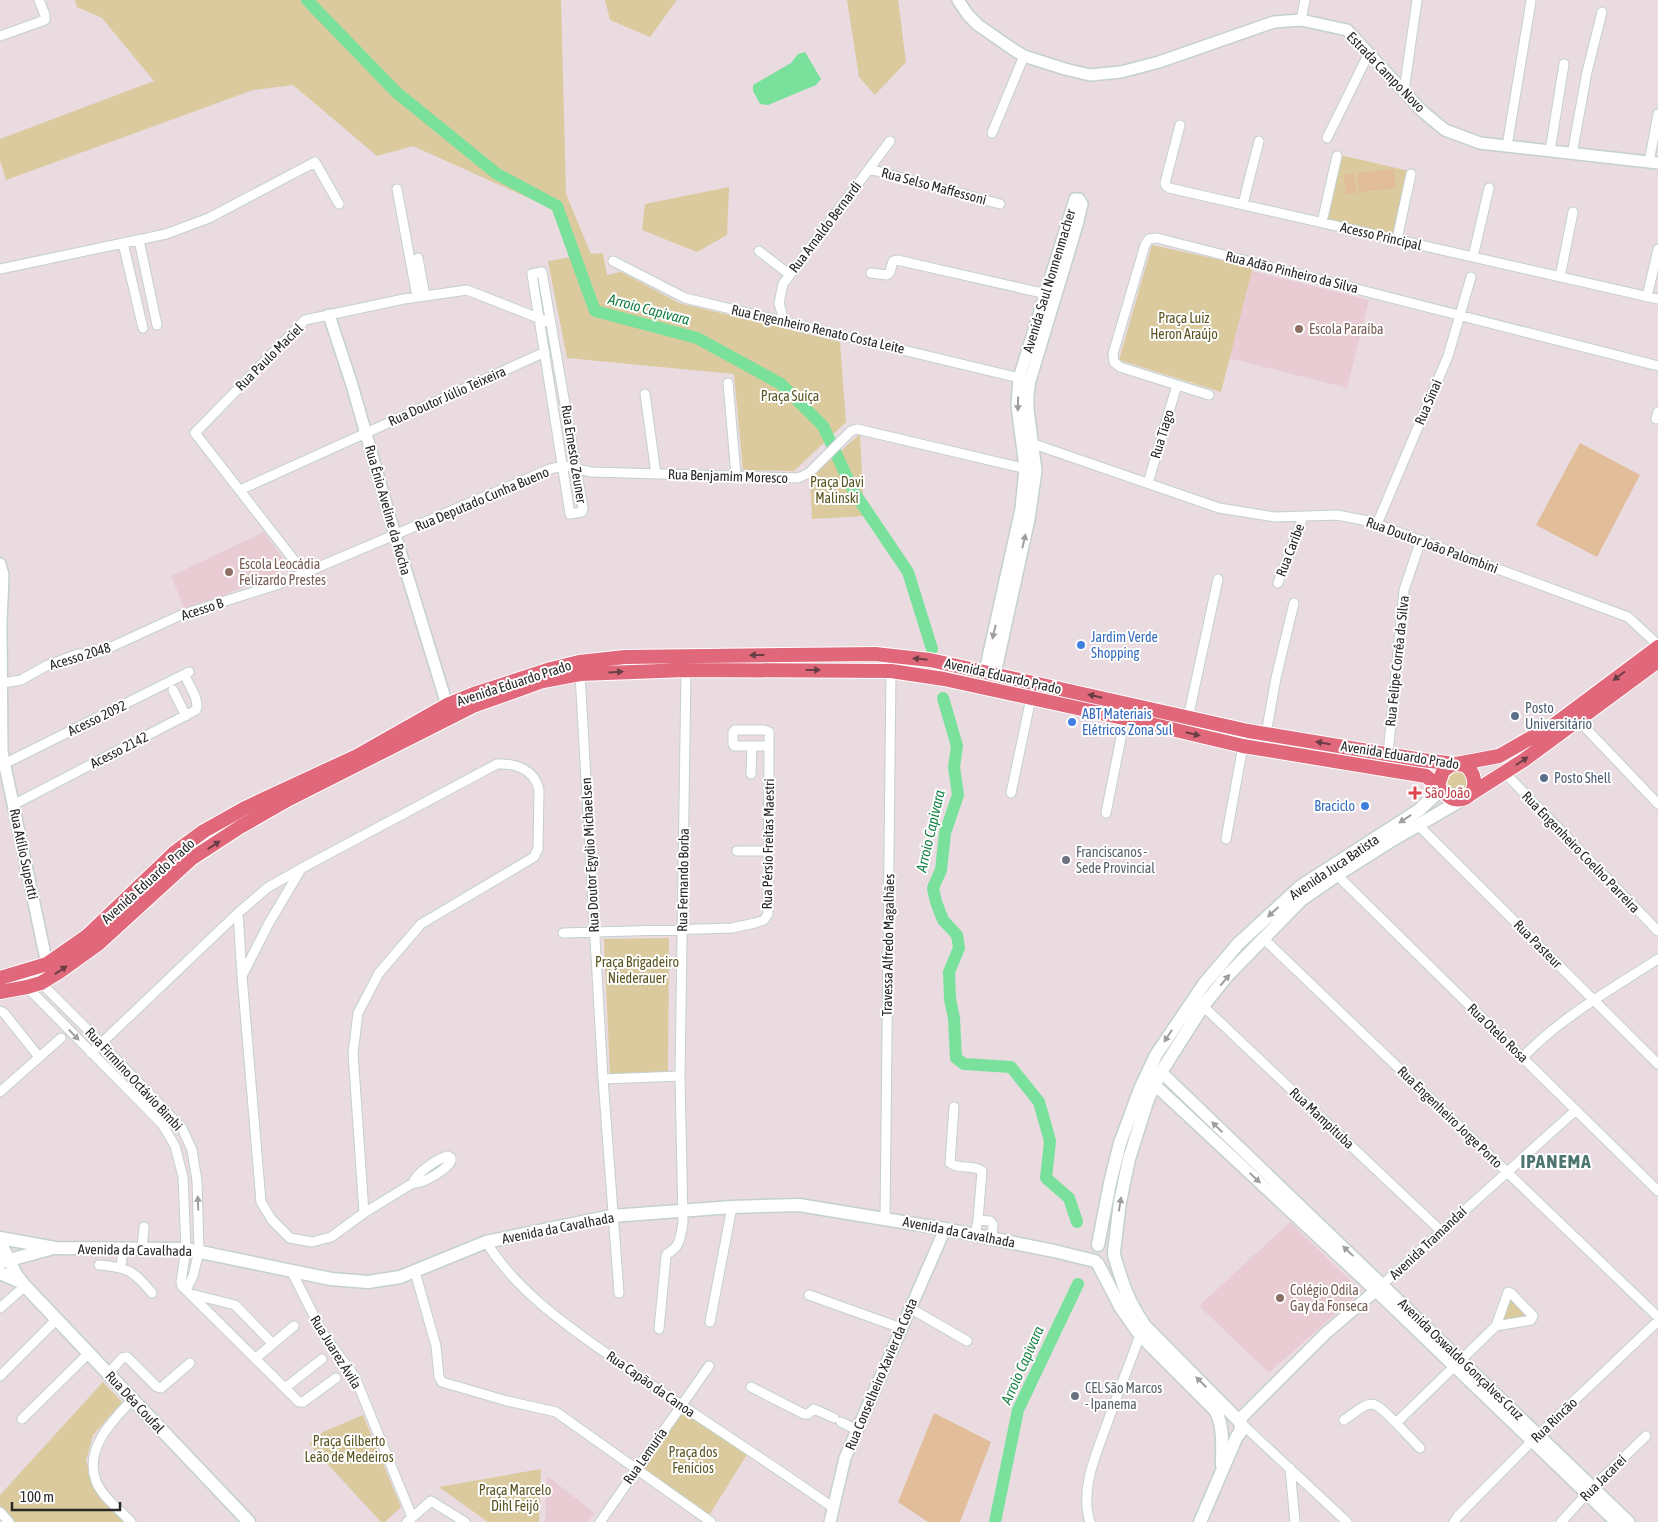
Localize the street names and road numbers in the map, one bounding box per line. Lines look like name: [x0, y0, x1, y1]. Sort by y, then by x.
street label: Estrada Campo Novo: [1344, 29, 1428, 115]
street label: Rua Selso Maffessoni: [880, 164, 988, 208]
street label: Rua Arnaldo Bernardi: [786, 178, 864, 276]
street label: Avenida Saul Nonnenmacher: [1020, 206, 1079, 355]
street label: Acesso Principal: [1339, 219, 1424, 253]
street label: Rua Adão Pinheiro da Silva: [1224, 248, 1360, 296]
street label: Rua Engenheiro Renato Costa Leite: [730, 301, 906, 357]
street label: Rua Paulo Maciel: [232, 320, 306, 394]
street label: Rua Doutor Júlio Teixeira: [386, 363, 508, 429]
street label: Rua Sinai: [1411, 377, 1445, 427]
street label: Rua Ernesto Zeuner: [558, 404, 590, 505]
street label: Rua Tiago: [1147, 408, 1177, 460]
street label: Rua Ênio Aveline da Rocha: [362, 443, 414, 577]
street label: Rua Deputado Cunha Bueno: [413, 464, 551, 534]
street label: Rua Benjamim Moresco: [668, 466, 788, 486]
street label: Rua Doutor João Palombini: [1364, 514, 1500, 576]
street label: Rua Caribe: [1273, 521, 1307, 579]
street label: Acesso B: [179, 595, 225, 623]
street label: Rua Felipe Corrêa da Silva: [1382, 595, 1412, 727]
street label: Acesso 2048: [47, 639, 113, 673]
street label: Avenida Eduardo Prado: [943, 655, 1063, 697]
street label: Avenida Eduardo Prado: [455, 657, 573, 709]
street label: Acesso 2092: [65, 697, 129, 739]
street label: Acesso 2142: [87, 729, 151, 771]
street label: Avenida Eduardo Prado: [1340, 738, 1460, 772]
street label: Rua Doutor Egydio Michaelsen: [578, 777, 602, 933]
street label: Rua Pérsio Freitas Maestri: [759, 778, 777, 910]
street label: Rua Engenheiro Coelho Parreira: [1519, 788, 1643, 916]
street label: Rua Atílio Supertti: [7, 807, 41, 901]
street label: Rua Fernando Borba: [674, 828, 692, 932]
street label: Avenida Juca Batista: [1286, 831, 1382, 903]
street label: Avenida Eduardo Prado: [98, 835, 198, 927]
street label: Travessa Alfredo Magalhães: [879, 874, 897, 1016]
street label: Rua Pasteur: [1511, 917, 1566, 972]
street label: Rua Otelo Rosa: [1464, 1000, 1532, 1066]
street label: Rua Firmino Octávio Bimbi: [82, 1024, 186, 1134]
street label: Rua Engenheiro Jorge Porto: [1394, 1063, 1506, 1171]
street label: Rua Mampituba: [1287, 1084, 1357, 1152]
street label: Avenida Tramandaí: [1386, 1203, 1470, 1283]
street label: Avenida da Cavalhada: [500, 1209, 616, 1247]
street label: Avenida da Cavalhada: [901, 1213, 1017, 1251]
street label: Avenida da Cavalhada: [78, 1241, 192, 1259]
street label: Avenida Oswaldo Gonçalves Cruz: [1395, 1295, 1527, 1423]
street label: Rua Conselheiro Xavier da Costa: [842, 1296, 920, 1452]
street label: Rua Juarez Ávila: [307, 1312, 365, 1392]
street label: Rua Capão da Canoa: [604, 1348, 698, 1420]
street label: Rua Déa Coufal: [102, 1368, 168, 1436]
street label: Rua Rincão: [1528, 1394, 1580, 1446]
street label: Rua Lemuria: [620, 1425, 670, 1487]
street label: Rua Jacareí: [1577, 1452, 1629, 1504]

